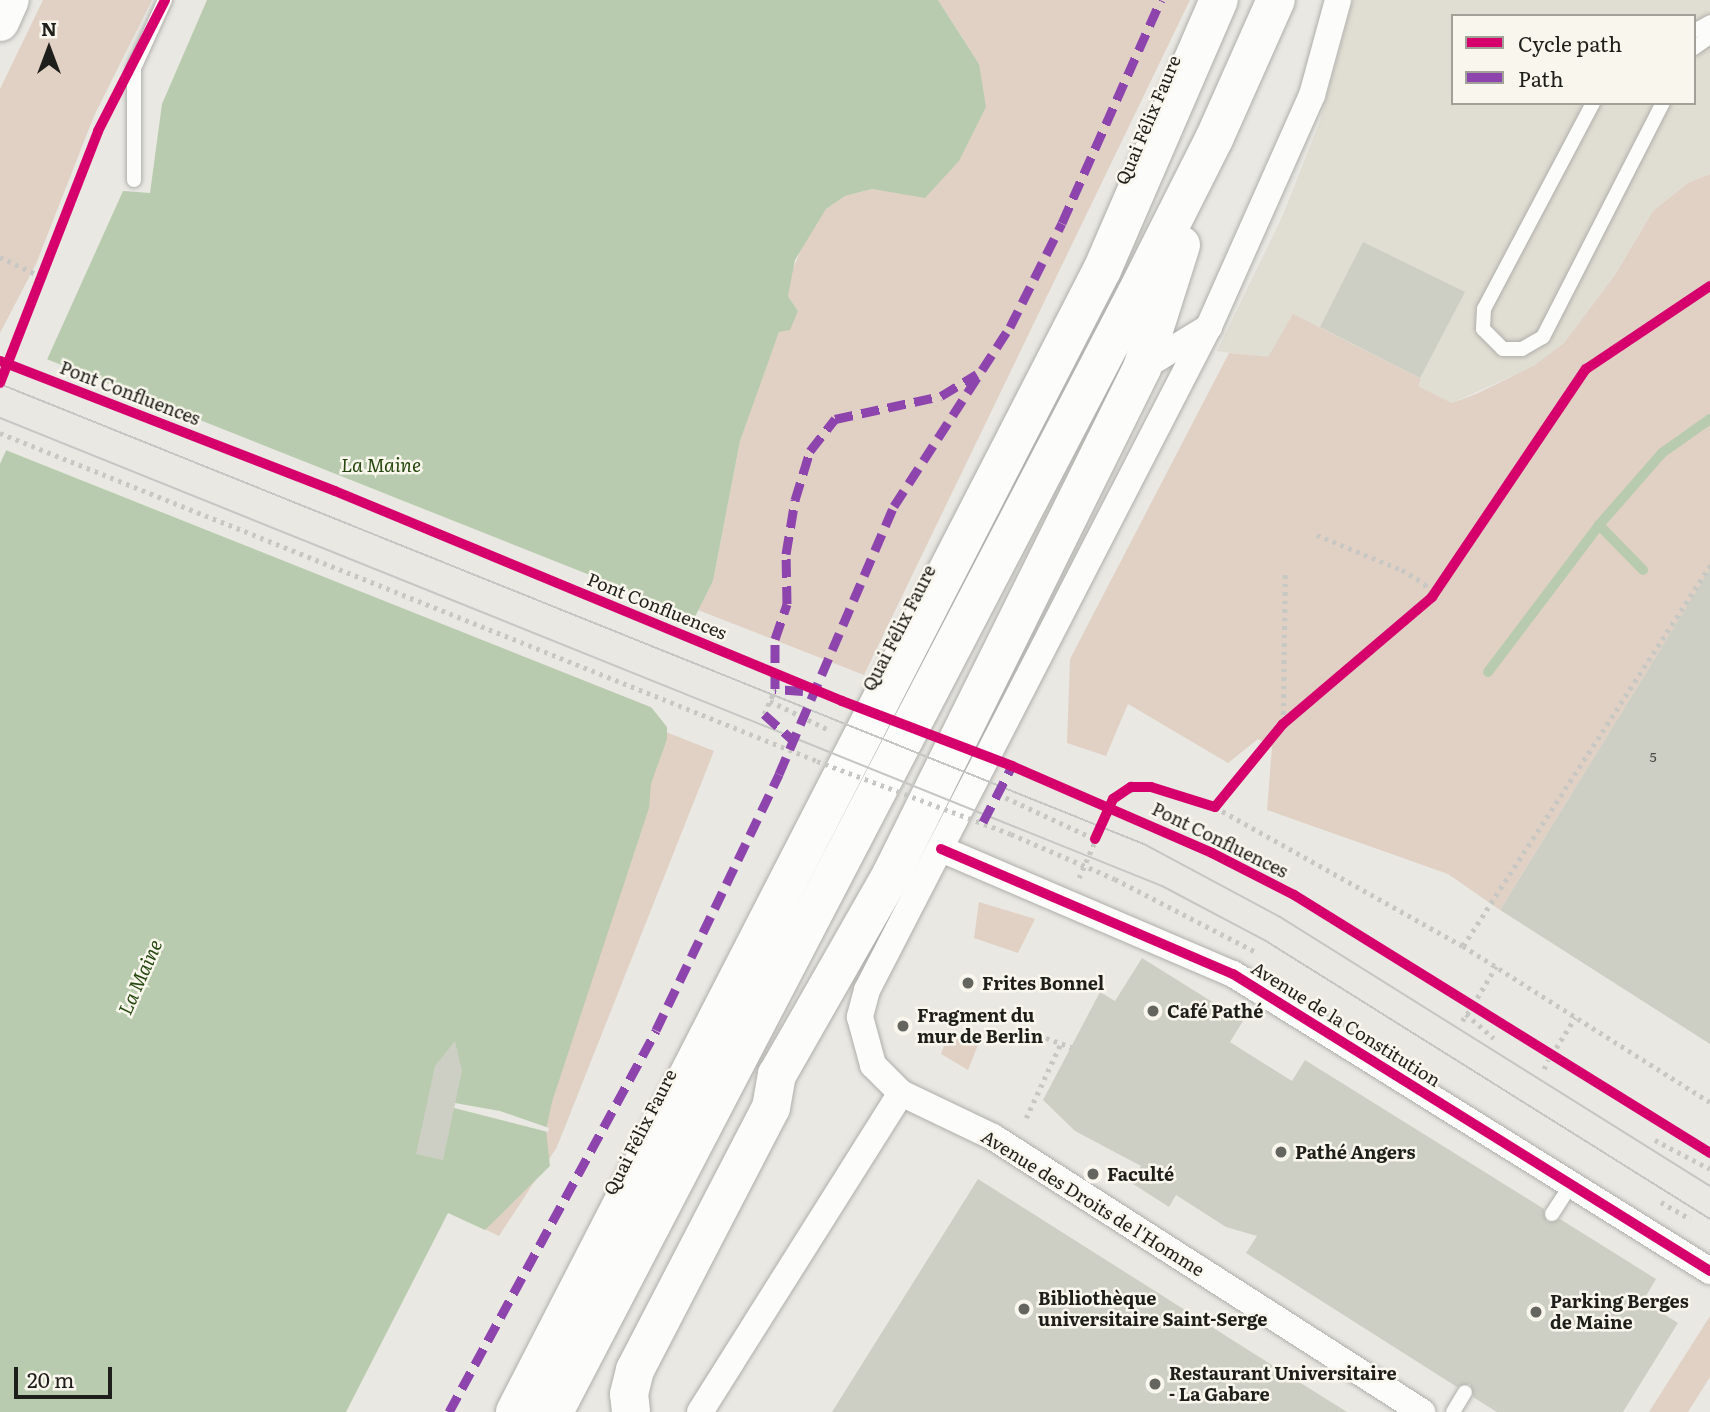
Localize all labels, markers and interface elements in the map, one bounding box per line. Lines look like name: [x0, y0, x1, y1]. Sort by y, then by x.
north arrow: [14, 14, 84, 84]
text: N: [41, 14, 57, 42]
legend: [1451, 14, 1696, 105]
text: Cycle path: [1518, 27, 1622, 58]
street label: Quai Félix Faure: [1111, 52, 1185, 188]
text: Path: [1518, 62, 1564, 93]
street label: Pont Confluences: [57, 356, 203, 430]
water label: La Maine: [341, 454, 421, 476]
street label: Quai Félix Faure: [858, 561, 940, 695]
street label: Pont Confluences: [584, 568, 730, 644]
house number: 5: [1649, 748, 1657, 764]
street label: Pont Confluences: [1149, 798, 1291, 882]
water label: La Maine: [113, 936, 167, 1018]
street label: Avenue de la Constitution: [1247, 957, 1445, 1091]
place label: Frites Bonnel: [982, 972, 1104, 994]
marker: Frites Bonnel: [960, 975, 976, 991]
place label: Café Pathé: [1167, 1000, 1263, 1022]
marker: Café Pathé: [1145, 1003, 1161, 1019]
place label: Fragment du mur de Berlin: [917, 1005, 1043, 1048]
marker: Fragment du mur de Berlin: [895, 1018, 911, 1034]
street label: Quai Félix Faure: [599, 1065, 681, 1199]
street label: Avenue des Droits de l'Homme: [978, 1125, 1208, 1281]
place label: Pathé Angers: [1295, 1141, 1416, 1163]
marker: Pathé Angers: [1273, 1144, 1289, 1160]
place label: Faculté: [1107, 1163, 1174, 1185]
marker: Faculté: [1085, 1166, 1101, 1182]
place label: Bibliothèque universitaire Saint-Serge: [1038, 1288, 1268, 1330]
place label: Parking Berges de Maine: [1550, 1291, 1689, 1334]
marker: Bibliothèque universitaire Saint-Serge: [1016, 1301, 1032, 1317]
marker: Parking Berges de Maine: [1528, 1304, 1544, 1320]
scale bar: [18, 1352, 116, 1396]
text: 20 m: [27, 1363, 74, 1394]
place label: Restaurant Universitaire - La Gabare: [1169, 1363, 1397, 1406]
marker: Restaurant Universitaire - La Gabare: [1147, 1376, 1163, 1392]

